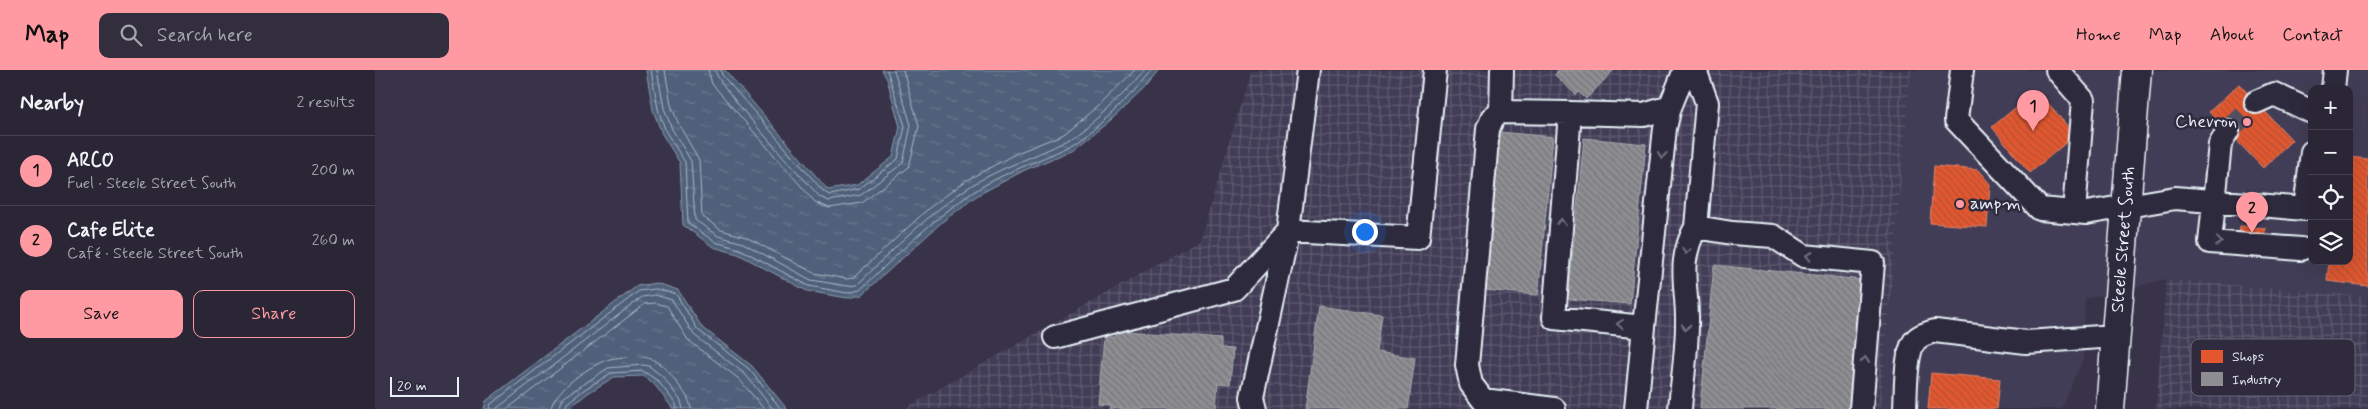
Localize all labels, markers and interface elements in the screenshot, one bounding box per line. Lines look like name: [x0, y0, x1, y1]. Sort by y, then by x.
search box: [99, 13, 449, 58]
text: Map: [25, 20, 69, 51]
icon: search: [117, 21, 145, 49]
text: Search here: [157, 23, 253, 48]
text: Home: [2076, 23, 2121, 47]
text: Map: [2149, 23, 2182, 47]
text: About: [2210, 23, 2254, 47]
text: Contact: [2282, 23, 2343, 47]
map controls: [2308, 85, 2353, 265]
button: +: [2308, 85, 2353, 130]
text: Nearby: [20, 89, 84, 117]
pin: 1: [2017, 90, 2049, 131]
text: 2 results: [297, 92, 355, 113]
place label: Chevron: [2175, 110, 2237, 134]
marker: Chevron: [2241, 116, 2253, 128]
button: −: [2308, 130, 2353, 175]
text: ARCO: [67, 148, 114, 173]
one-way arrow: [1657, 151, 1668, 159]
text: 1: [32, 160, 40, 181]
text: 200 m: [311, 160, 355, 181]
street label: Steele Street South: [2106, 166, 2141, 314]
text: Fuel · Steele Street South: [67, 173, 236, 194]
button: locate: [2308, 175, 2353, 220]
place label: ampm: [1970, 192, 2021, 216]
pin: 2: [2236, 192, 2268, 233]
marker: ampm: [1954, 198, 1966, 210]
text: Cafe Elite: [67, 218, 155, 243]
one-way arrow: [1556, 218, 1567, 226]
your location: [1352, 219, 1378, 245]
button: layers: [2308, 220, 2353, 265]
text: 2: [32, 230, 40, 251]
text: 260 m: [312, 230, 355, 251]
one-way arrow: [2215, 236, 2223, 247]
text: Café · Steele Street South: [67, 243, 243, 264]
one-way arrow: [1682, 247, 1692, 255]
one-way arrow: [1804, 251, 1813, 261]
button: Save: [20, 290, 183, 338]
button: Share: [193, 290, 355, 338]
one-way arrow: [1615, 319, 1623, 330]
one-way arrow: [1681, 324, 1692, 332]
legend: [2191, 339, 2355, 396]
text: Shops: [2232, 348, 2264, 366]
one-way arrow: [1859, 356, 1870, 364]
text: Industry: [2232, 371, 2281, 389]
scale bar: [390, 374, 459, 397]
text: 20 m: [397, 377, 427, 395]

